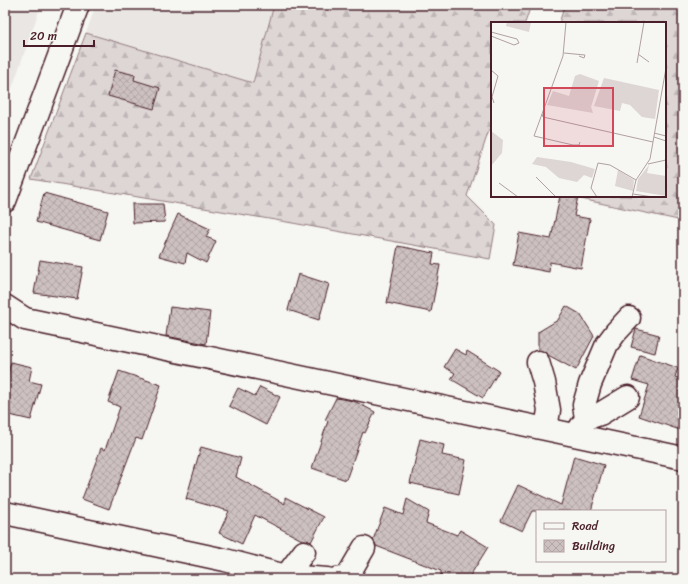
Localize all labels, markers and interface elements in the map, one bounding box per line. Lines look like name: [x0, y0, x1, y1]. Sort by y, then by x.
scale bar: [24, 22, 94, 48]
inset map: [491, 22, 666, 197]
text: 20 m: [30, 25, 57, 47]
legend: [536, 510, 666, 562]
text: Road: [572, 515, 599, 537]
text: Building: [572, 535, 615, 557]

